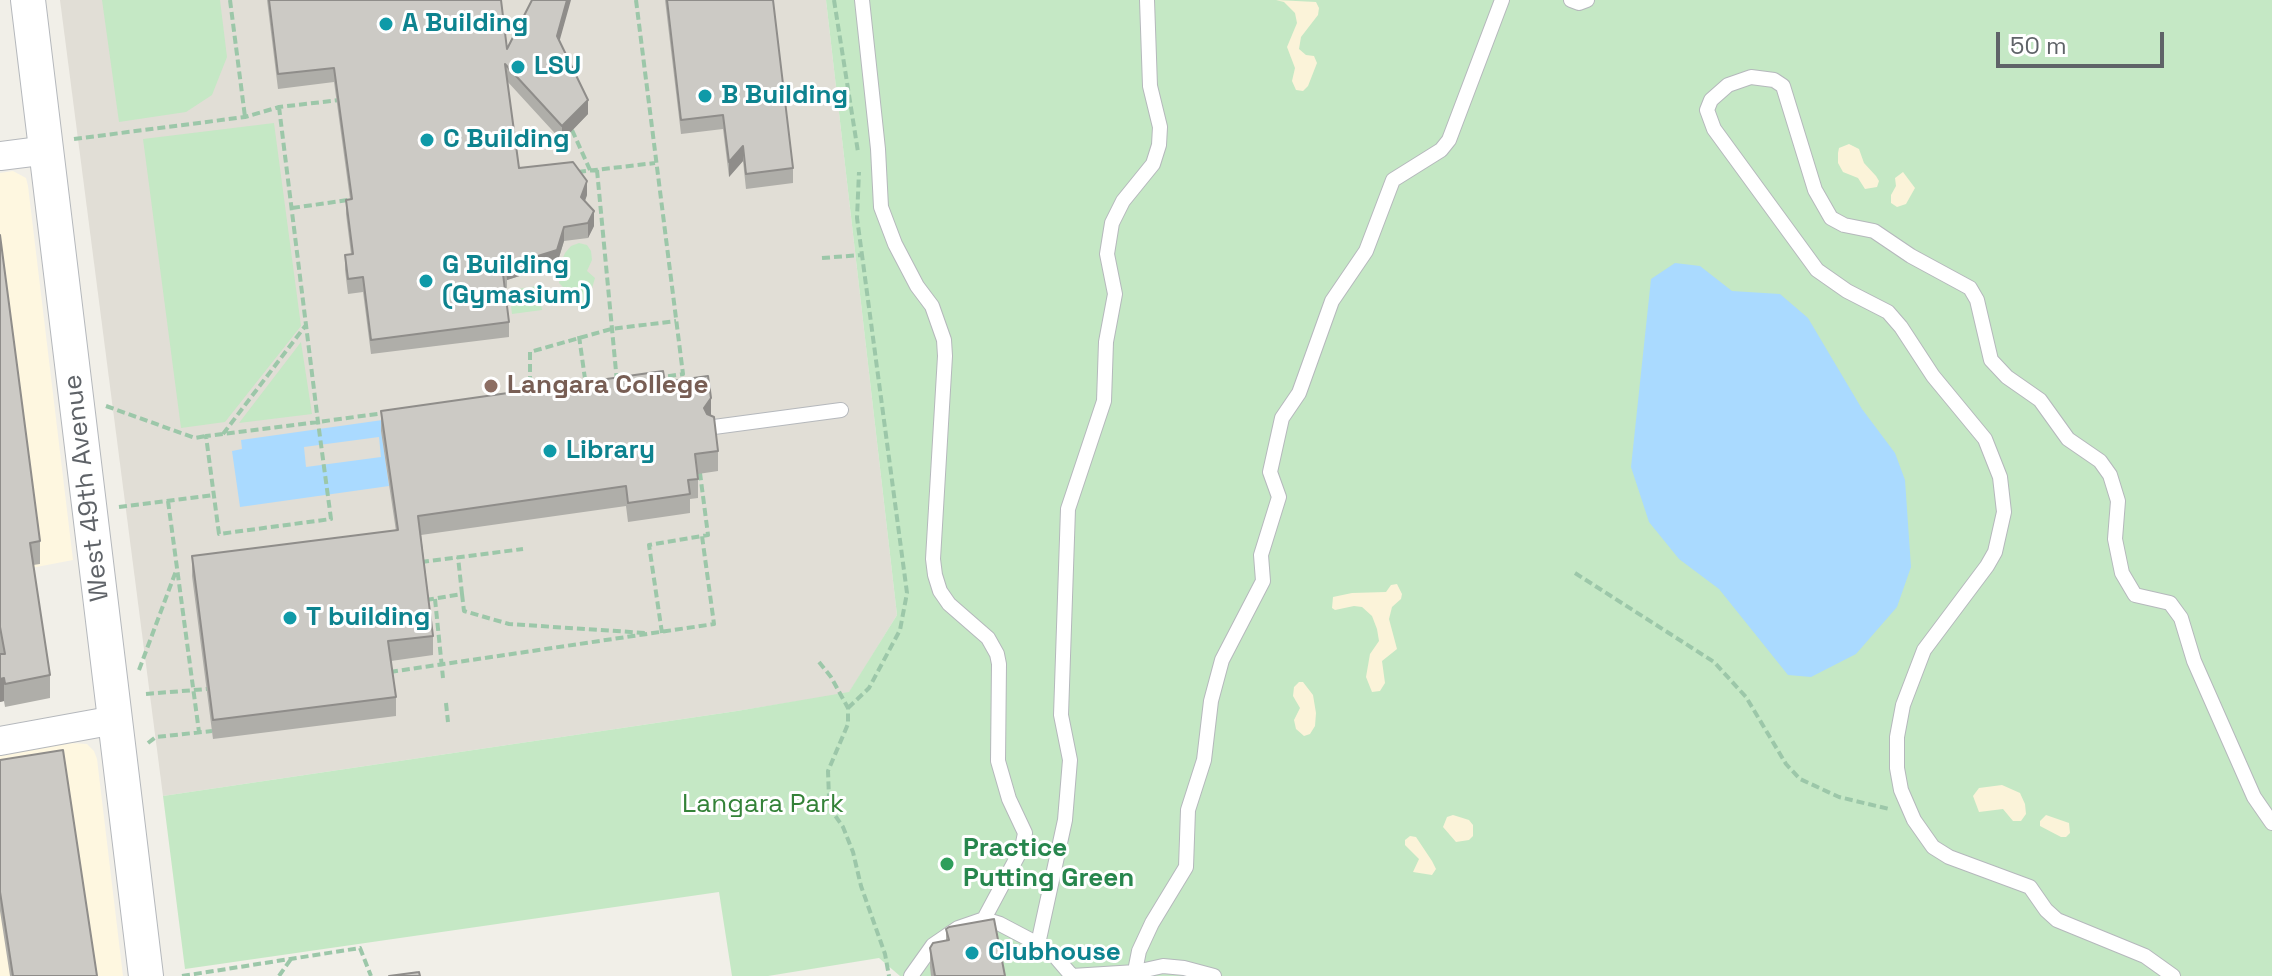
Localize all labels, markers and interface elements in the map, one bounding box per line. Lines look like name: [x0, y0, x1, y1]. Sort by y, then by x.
place label: A Building: [402, 8, 528, 40]
marker: A Building: [377, 15, 395, 33]
scale bar: [2000, 16, 2168, 66]
text: 50 m: [2010, 30, 2067, 61]
place label: LSU: [534, 51, 581, 83]
marker: LSU: [509, 58, 527, 76]
place label: B Building: [721, 80, 848, 112]
marker: B Building: [696, 87, 714, 105]
place label: C Building: [443, 124, 570, 156]
marker: C Building: [418, 131, 436, 149]
place label: G Building (Gymasium): [442, 250, 591, 312]
marker: G Building (Gymasium): [417, 272, 435, 290]
place label: Langara College: [507, 370, 708, 402]
street label: West 49th Avenue: [58, 373, 116, 603]
marker: Langara College: [482, 377, 500, 395]
place label: Library: [566, 435, 655, 467]
marker: Library: [541, 442, 559, 460]
place label: T building: [306, 602, 430, 634]
marker: T building: [281, 609, 299, 627]
park label: Langara Park: [682, 789, 844, 821]
place label: Practice Putting Green: [963, 833, 1134, 894]
marker: Practice Putting Green: [938, 855, 956, 873]
place label: Clubhouse: [988, 937, 1121, 969]
marker: Clubhouse: [963, 944, 981, 962]

